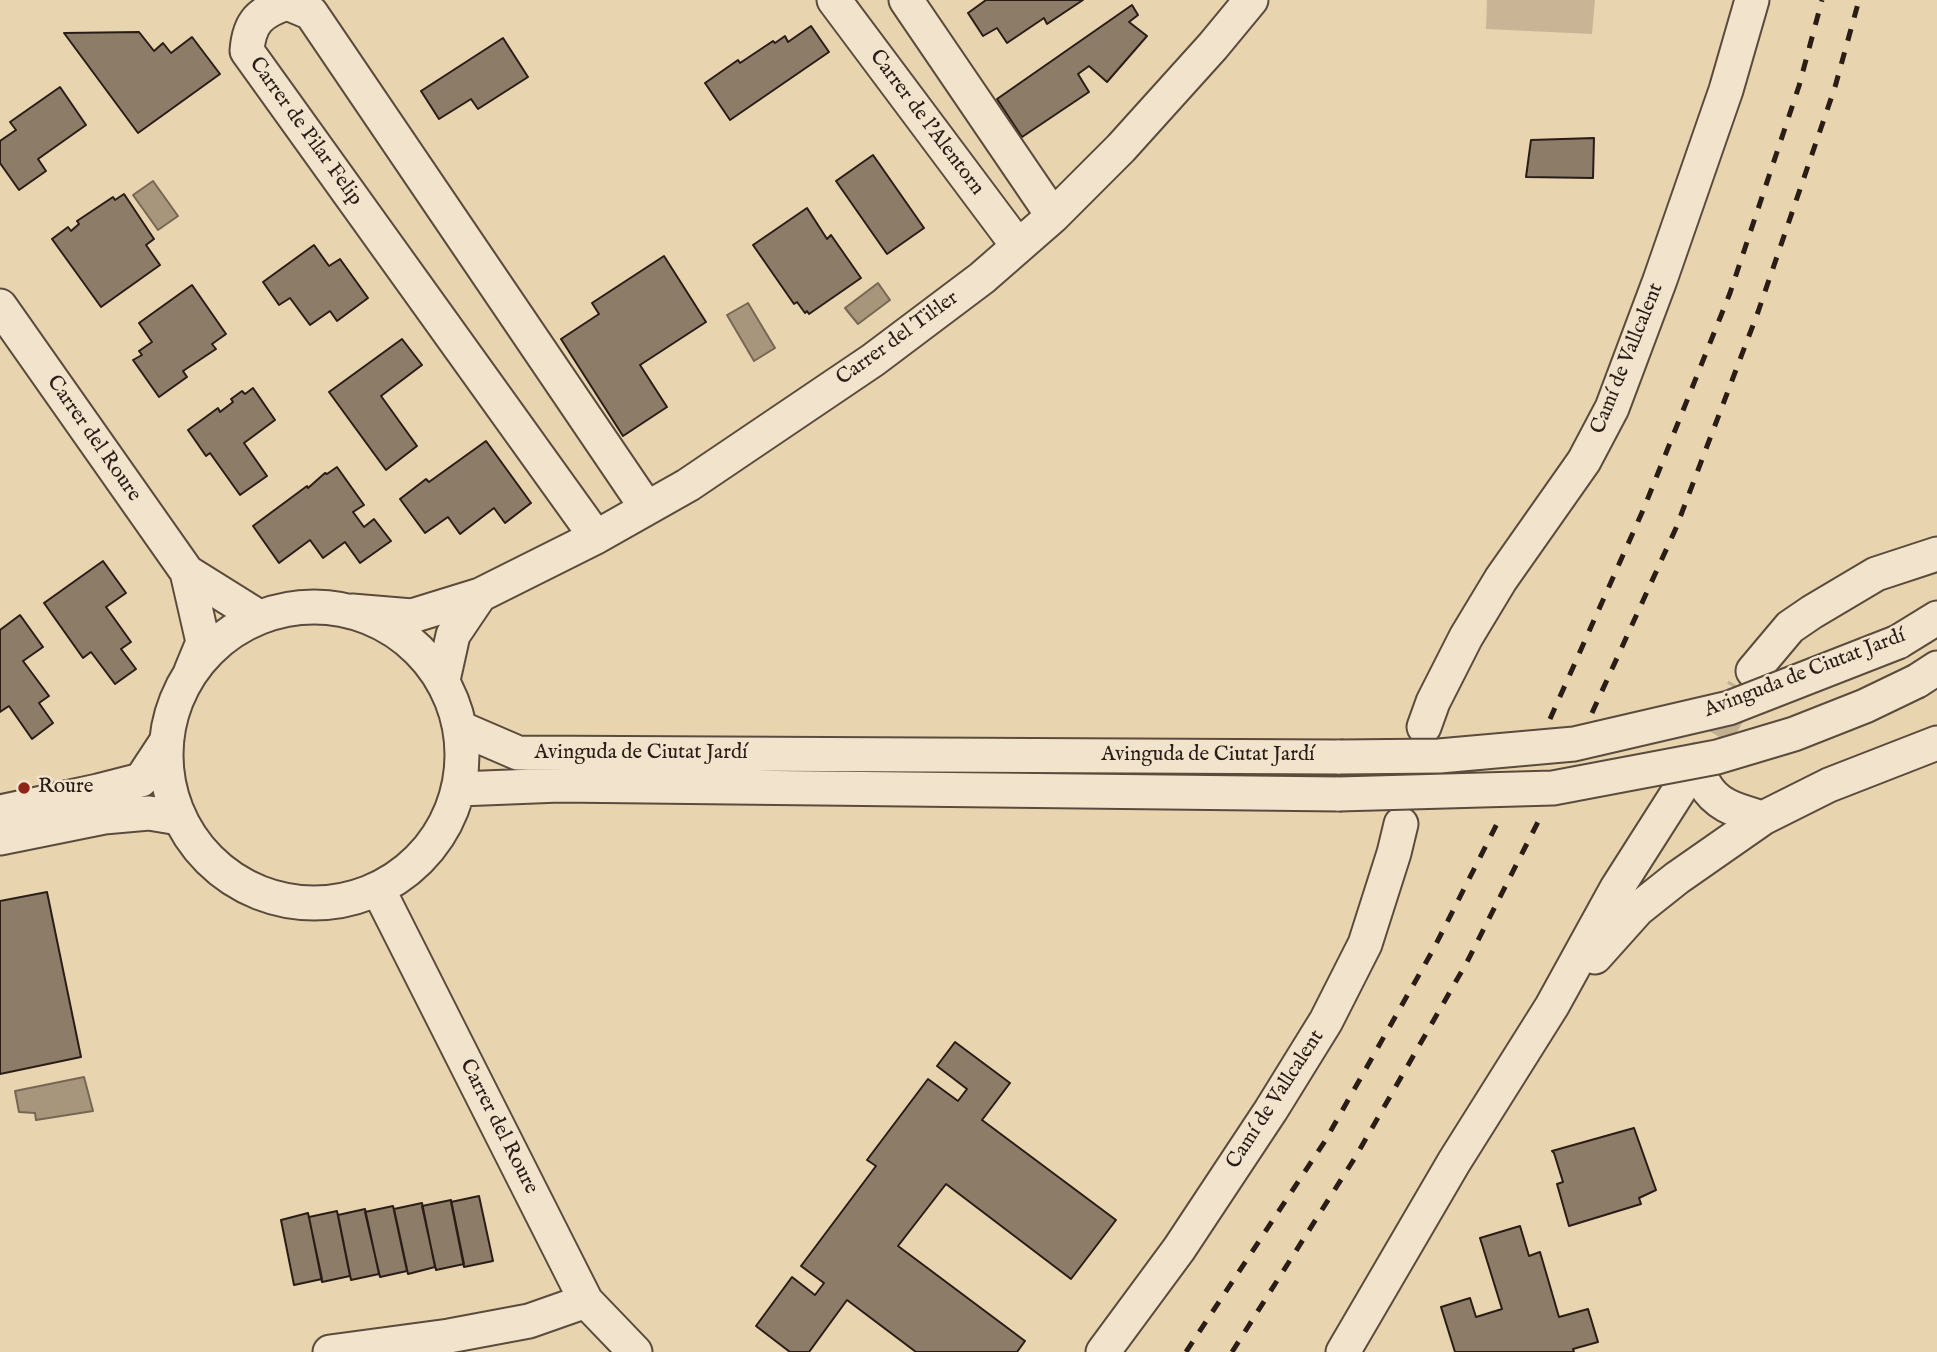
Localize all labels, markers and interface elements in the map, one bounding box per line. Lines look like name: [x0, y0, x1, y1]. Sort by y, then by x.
street label: Carrer de l'Alentorn: [863, 45, 989, 201]
street label: Carrer de Pilar Felip: [243, 53, 367, 211]
street label: Camí de Vallcalent: [1586, 280, 1670, 438]
street label: Carrer del Til·ler: [832, 286, 964, 392]
street label: Carrer del Roure: [40, 371, 146, 507]
street label: Avinguda de Ciutat Jardí: [1701, 624, 1909, 724]
street label: Avinguda de Ciutat Jardí: [534, 741, 748, 767]
street label: Avinguda de Ciutat Jardí: [1101, 743, 1315, 769]
place label: Roure: [38, 775, 93, 801]
marker: Roure: [16, 780, 32, 796]
street label: Camí de Vallcalent: [1222, 1026, 1330, 1174]
street label: Carrer del Roure: [453, 1055, 543, 1199]

